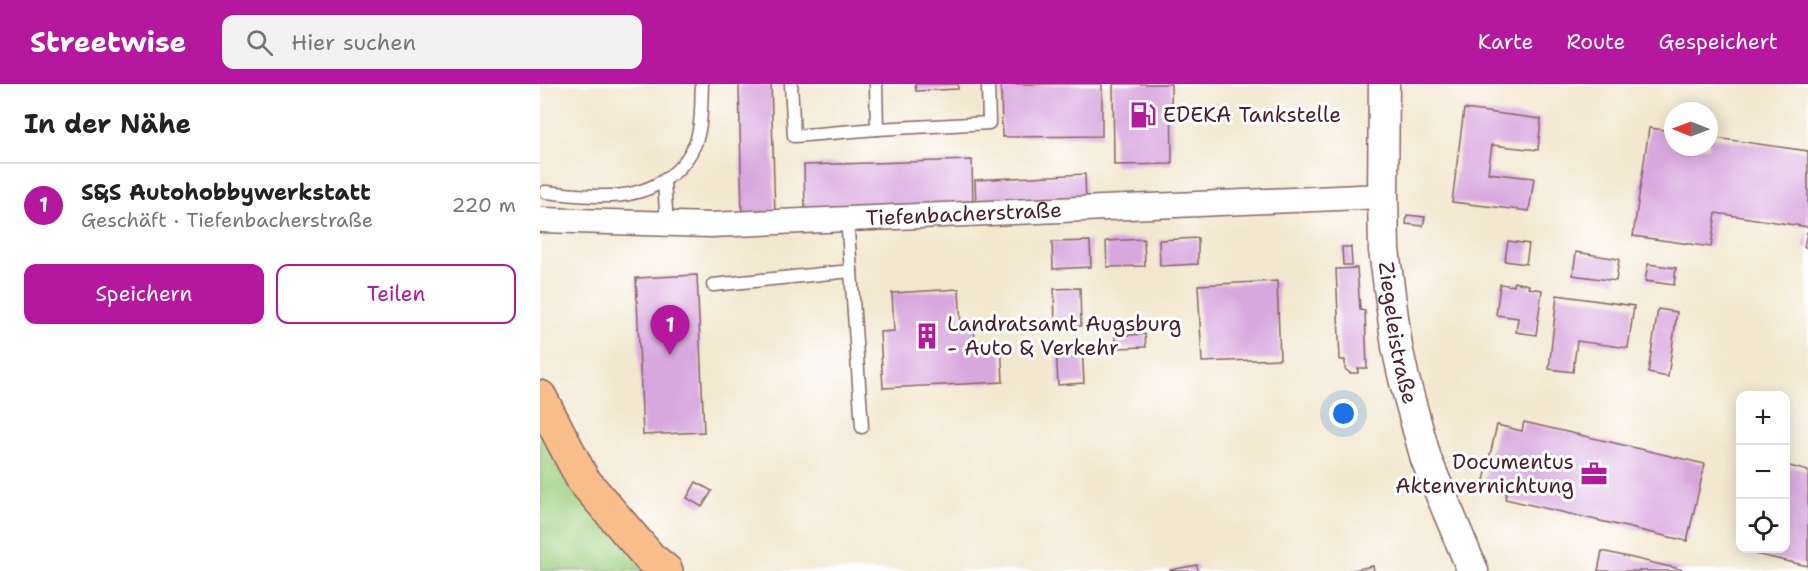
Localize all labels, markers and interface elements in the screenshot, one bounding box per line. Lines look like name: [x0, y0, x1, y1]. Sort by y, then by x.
search box: [222, 15, 642, 69]
text: Streetwise: [30, 23, 186, 61]
icon: search: [243, 26, 276, 59]
text: Hier suchen: [291, 28, 416, 57]
text: Karte: [1478, 28, 1533, 56]
text: Route: [1566, 28, 1625, 56]
text: Gespeichert: [1658, 28, 1778, 56]
fuel station icon: EDEKA Tankstelle: [1128, 100, 1158, 130]
place label: EDEKA Tankstelle: [1163, 101, 1341, 129]
north arrow: [1664, 102, 1718, 156]
text: In der Nähe: [24, 106, 191, 141]
text: S&S Autohobbywerkstatt: [81, 178, 371, 207]
text: 1: [39, 192, 48, 218]
text: 220 m: [452, 192, 516, 218]
street label: Tiefenbacherstraße: [865, 196, 1062, 232]
text: Geschäft · Tiefenbacherstraße: [81, 207, 373, 233]
street label: Ziegeleistraße: [1372, 260, 1424, 407]
button: Speichern: [24, 264, 264, 324]
button: Teilen: [276, 264, 516, 324]
pin: 1: [650, 306, 690, 355]
place label: Landratsamt Augsburg - Auto & Verkehr: [947, 310, 1181, 362]
building icon: Landratsamt Augsburg - Auto & Verkehr: [912, 321, 942, 351]
map controls: [1736, 391, 1790, 553]
button: +: [1736, 391, 1790, 445]
your location: [1329, 399, 1358, 428]
button: −: [1736, 445, 1790, 499]
place label: Documentus Aktenvernichtung: [1395, 448, 1574, 500]
office icon: Documentus Aktenvernichtung: [1579, 459, 1609, 489]
button: locate: [1736, 499, 1790, 553]

